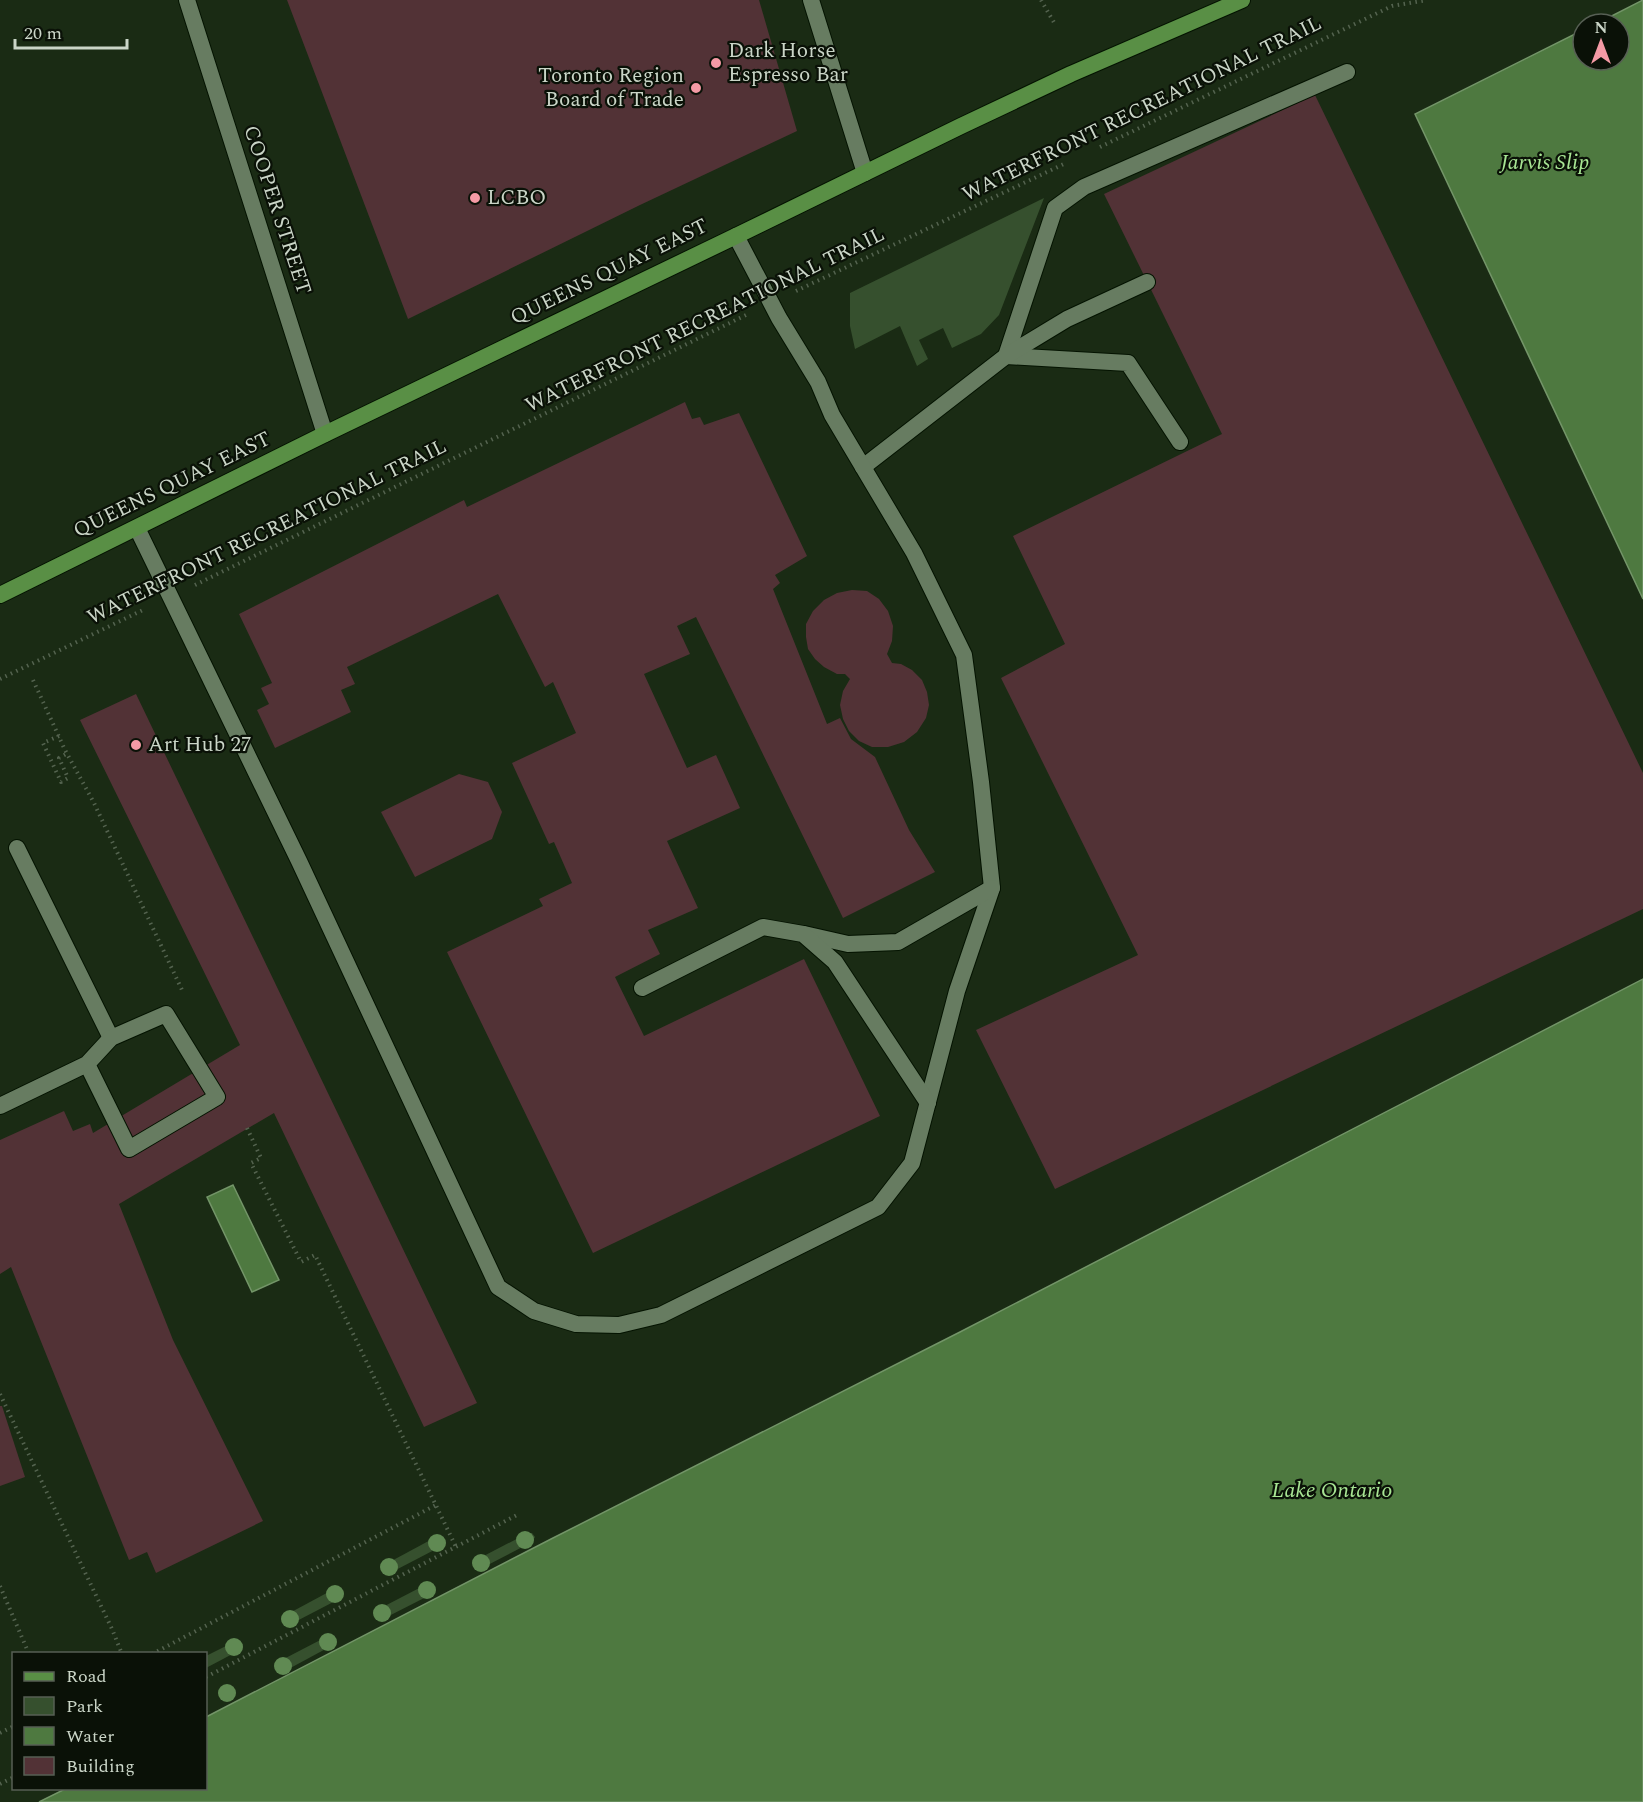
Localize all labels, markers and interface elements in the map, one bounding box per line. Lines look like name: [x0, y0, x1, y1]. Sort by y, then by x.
street label: WATERFRONT RECREATIONAL TRAIL: [957, 8, 1327, 210]
scale bar: [15, 12, 128, 50]
north arrow: [1571, 12, 1631, 72]
text: N: [1594, 16, 1608, 40]
text: 20 m: [24, 20, 62, 47]
place label: Dark Horse Espresso Bar: [728, 35, 848, 91]
marker: Dark Horse Espresso Bar: [709, 56, 723, 70]
place label: Toronto Region Board of Trade: [538, 60, 684, 116]
marker: Toronto Region Board of Trade: [689, 81, 703, 95]
street label: COOPER STREET: [235, 121, 319, 299]
water label: Jarvis Slip: [1498, 146, 1590, 179]
place label: LCBO: [487, 182, 546, 214]
marker: LCBO: [468, 191, 482, 205]
street label: QUEENS QUAY EAST: [505, 210, 713, 334]
street label: WATERFRONT RECREATIONAL TRAIL: [520, 219, 890, 421]
street label: QUEENS QUAY EAST: [68, 423, 276, 547]
street label: WATERFRONT RECREATIONAL TRAIL: [82, 431, 452, 633]
place label: Art Hub 27: [148, 729, 252, 761]
marker: Art Hub 27: [129, 738, 143, 752]
water label: Lake Ontario: [1272, 1474, 1392, 1507]
legend: [12, 1652, 207, 1790]
text: Road: [66, 1663, 107, 1690]
text: Park: [66, 1693, 103, 1720]
text: Water: [66, 1723, 114, 1750]
text: Building: [66, 1753, 135, 1780]

